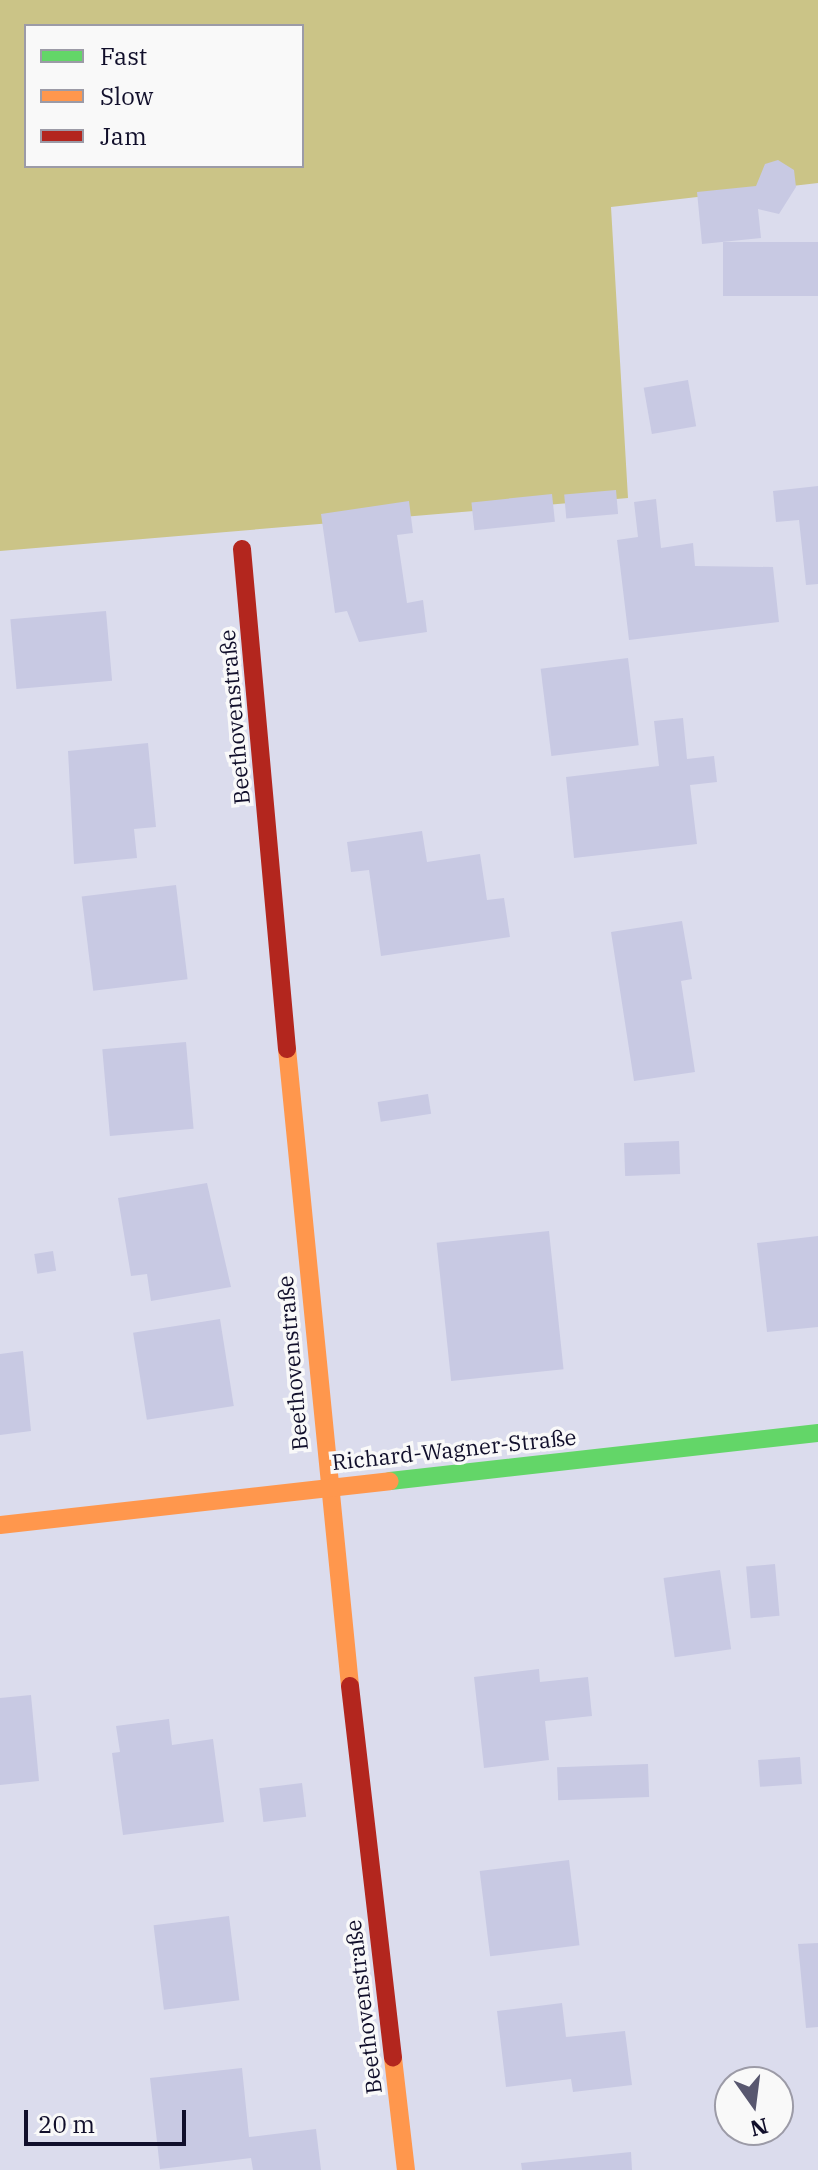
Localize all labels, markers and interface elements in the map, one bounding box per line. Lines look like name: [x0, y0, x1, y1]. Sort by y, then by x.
legend: [24, 24, 304, 168]
text: Fast: [100, 40, 147, 72]
text: Slow: [100, 80, 153, 112]
text: Jam: [100, 120, 147, 152]
street label: Beethovenstraße: [213, 628, 255, 806]
street label: Beethovenstraße: [271, 1274, 313, 1452]
street label: Richard-Wagner-Straße: [330, 1423, 578, 1475]
street label: Beethovenstraße: [339, 1918, 387, 2096]
north arrow: [714, 2066, 794, 2146]
scale bar: [28, 2094, 190, 2144]
text: 20 m: [38, 2108, 95, 2140]
text: N: [747, 2112, 771, 2144]

